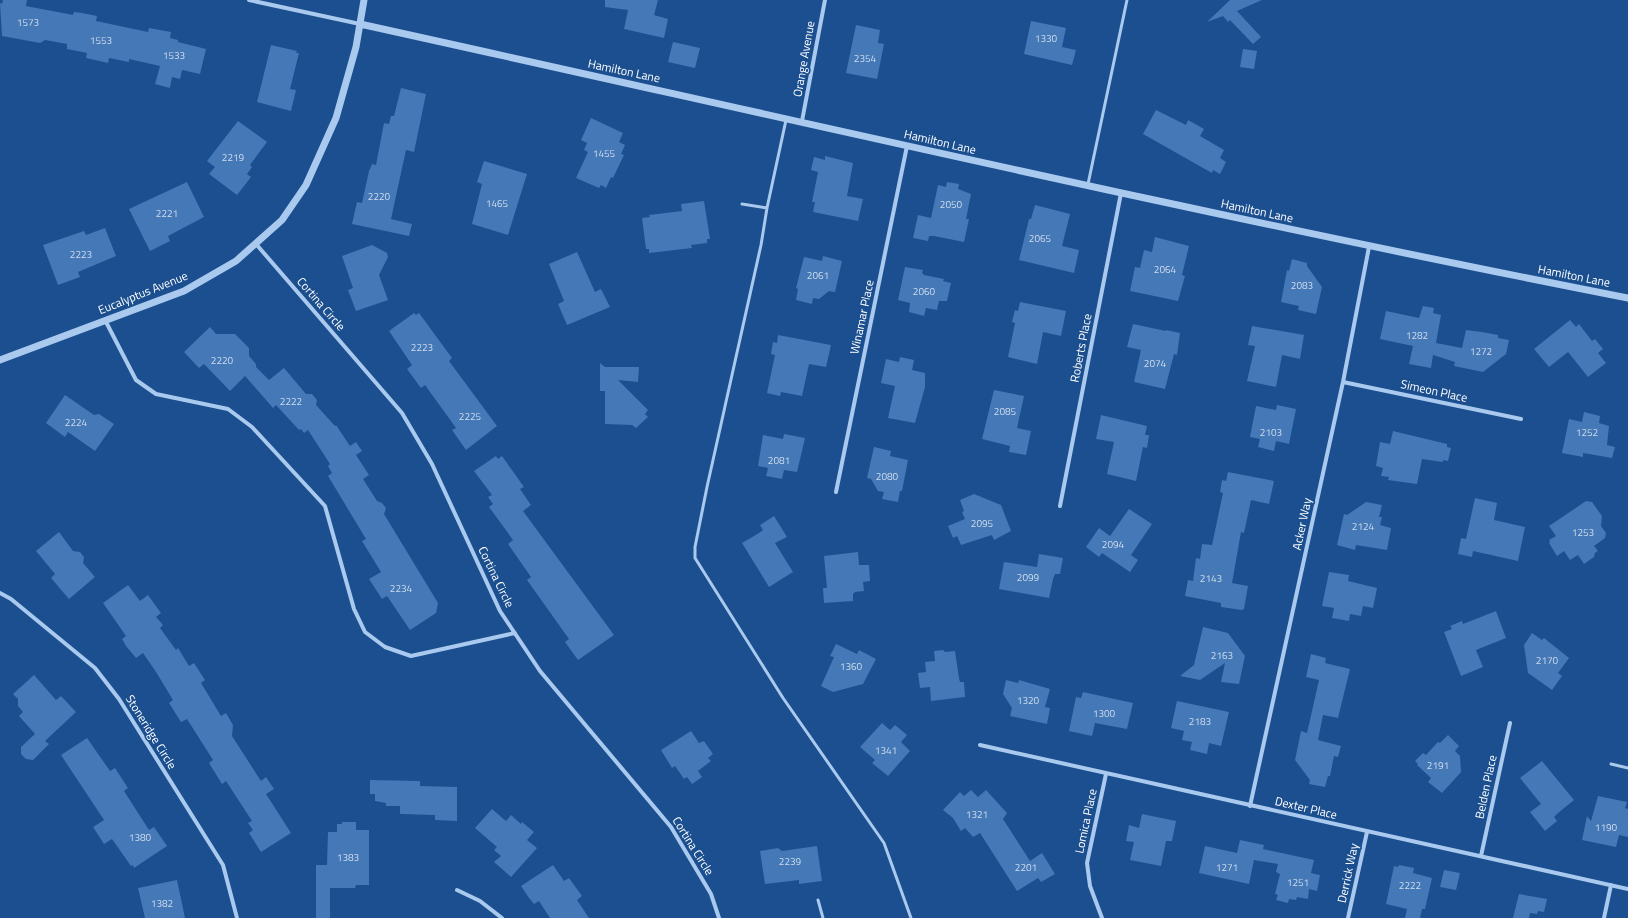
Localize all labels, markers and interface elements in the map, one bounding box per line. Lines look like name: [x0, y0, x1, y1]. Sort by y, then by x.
house number: 1573: [17, 15, 39, 30]
street label: Orange Avenue: [787, 19, 820, 98]
house number: 1330: [1035, 31, 1058, 46]
house number: 1553: [90, 33, 112, 48]
house number: 1533: [163, 48, 185, 63]
house number: 2354: [854, 51, 877, 66]
street label: Hamilton Lane: [586, 54, 662, 87]
street label: Hamilton Lane: [902, 124, 978, 159]
house number: 1455: [593, 146, 616, 161]
house number: 2219: [222, 150, 245, 165]
house number: 2220: [368, 189, 391, 204]
street label: Hamilton Lane: [1219, 194, 1295, 227]
house number: 1465: [486, 196, 509, 211]
house number: 2050: [940, 197, 963, 212]
house number: 2221: [156, 206, 178, 221]
house number: 2065: [1029, 231, 1052, 246]
house number: 2223: [70, 247, 92, 262]
street label: Hamilton Lane: [1536, 259, 1612, 292]
house number: 2064: [1154, 262, 1177, 277]
street label: Eucalyptus Avenue: [95, 266, 191, 319]
house number: 2061: [807, 268, 829, 283]
street label: Cortina Circle: [293, 272, 350, 335]
street label: Winamar Place: [844, 278, 879, 356]
house number: 2083: [1291, 278, 1313, 293]
house number: 2060: [913, 284, 936, 299]
street label: Roberts Place: [1065, 312, 1096, 384]
house number: 1282: [1406, 328, 1428, 343]
house number: 2223: [411, 340, 433, 355]
house number: 1272: [1470, 344, 1492, 359]
house number: 2220: [211, 353, 234, 368]
house number: 2074: [1144, 356, 1167, 371]
street label: Simeon Place: [1399, 374, 1469, 407]
house number: 2222: [280, 394, 302, 409]
house number: 2085: [994, 404, 1017, 419]
house number: 2225: [459, 409, 482, 424]
house number: 2224: [65, 415, 88, 430]
house number: 2103: [1260, 425, 1282, 440]
house number: 1252: [1576, 425, 1598, 440]
house number: 2081: [768, 453, 790, 468]
house number: 2080: [876, 469, 899, 484]
street label: Acker Way: [1287, 496, 1316, 552]
house number: 2095: [971, 516, 994, 531]
house number: 2124: [1352, 519, 1375, 534]
house number: 1253: [1572, 525, 1594, 540]
house number: 2094: [1102, 537, 1125, 552]
street label: Cortina Circle: [473, 543, 519, 611]
house number: 2099: [1017, 570, 1040, 585]
house number: 2143: [1200, 571, 1222, 586]
house number: 2234: [390, 581, 413, 596]
house number: 2163: [1211, 648, 1233, 663]
house number: 2170: [1536, 653, 1559, 668]
house number: 1360: [840, 659, 863, 674]
street label: Stoneridge Circle: [121, 691, 182, 773]
house number: 1320: [1017, 693, 1040, 708]
house number: 1300: [1093, 706, 1116, 721]
house number: 2183: [1189, 714, 1211, 729]
house number: 1341: [875, 743, 897, 758]
street label: Belden Place: [1469, 753, 1502, 821]
house number: 2191: [1427, 758, 1449, 773]
street label: Lomica Place: [1069, 787, 1102, 855]
street label: Dexter Place: [1273, 791, 1339, 824]
house number: 1321: [966, 807, 988, 822]
street label: Cortina Circle: [668, 813, 719, 879]
house number: 1190: [1595, 820, 1618, 835]
house number: 1380: [129, 830, 152, 845]
street label: Derrick Way: [1332, 841, 1363, 904]
house number: 1383: [337, 850, 359, 865]
house number: 2239: [779, 854, 802, 869]
house number: 2201: [1015, 860, 1037, 875]
house number: 1271: [1216, 860, 1238, 875]
house number: 1251: [1287, 875, 1309, 890]
house number: 2222: [1399, 878, 1421, 893]
house number: 1382: [151, 896, 173, 911]

